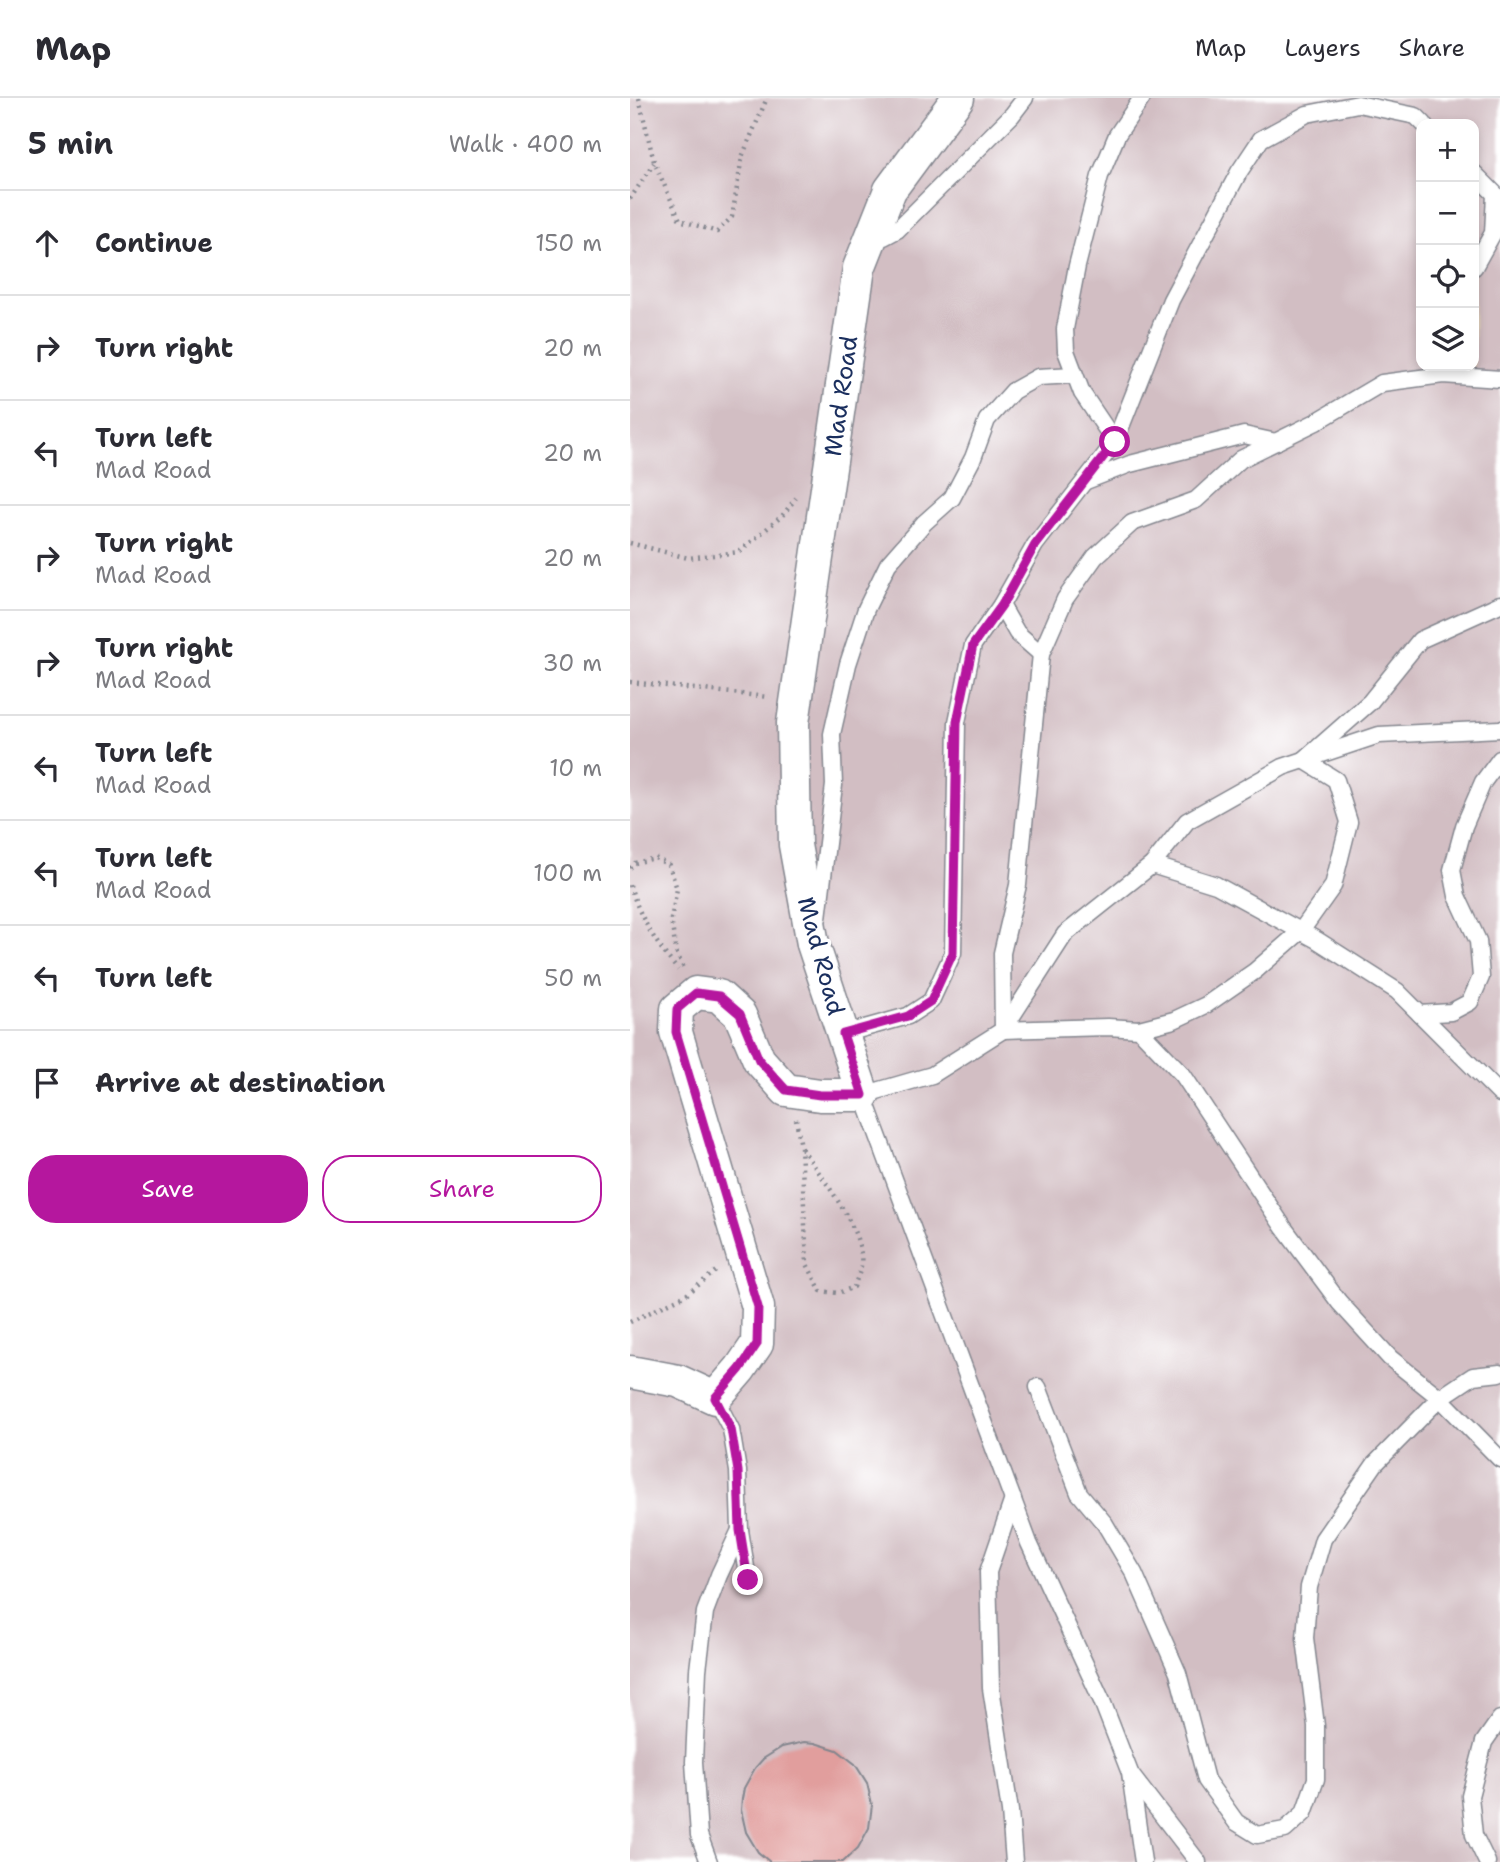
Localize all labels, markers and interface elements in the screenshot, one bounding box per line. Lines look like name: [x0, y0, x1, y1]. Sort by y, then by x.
text: Map: [35, 26, 111, 71]
text: Map: [1195, 32, 1246, 64]
text: Layers: [1284, 32, 1361, 64]
text: Share: [1399, 32, 1465, 64]
map controls: [1416, 119, 1479, 371]
button: +: [1416, 119, 1479, 182]
text: 5 min: [28, 123, 113, 164]
text: Walk · 400 m: [449, 129, 602, 159]
button: −: [1416, 182, 1479, 245]
icon: ahead: [28, 224, 66, 262]
text: Continue: [95, 225, 213, 260]
text: 150 m: [535, 228, 602, 258]
button: locate: [1416, 245, 1479, 308]
button: layers: [1416, 308, 1479, 371]
icon: right: [28, 329, 66, 367]
text: Turn right: [95, 330, 233, 365]
text: 20 m: [543, 333, 602, 363]
street label: Mad Road: [817, 334, 865, 458]
text: Turn left: [95, 420, 212, 455]
route start: [1099, 426, 1130, 457]
icon: left: [28, 434, 66, 472]
text: 20 m: [543, 438, 602, 468]
text: Mad Road: [95, 455, 211, 485]
text: Turn right: [95, 525, 233, 560]
icon: right: [28, 539, 66, 577]
text: 20 m: [543, 543, 602, 573]
text: Mad Road: [95, 560, 211, 590]
text: Turn right: [95, 630, 233, 665]
icon: right: [28, 644, 66, 682]
text: 30 m: [543, 648, 602, 678]
text: Mad Road: [95, 665, 211, 695]
text: Turn left: [95, 735, 212, 770]
icon: left: [28, 749, 66, 787]
text: 10 m: [549, 753, 602, 783]
text: Mad Road: [95, 770, 211, 800]
text: Turn left: [95, 840, 212, 875]
icon: left: [28, 854, 66, 892]
text: 100 m: [533, 858, 602, 888]
text: Mad Road: [95, 875, 211, 905]
street label: Mad Road: [790, 893, 852, 1019]
icon: left: [28, 959, 66, 997]
text: Turn left: [95, 960, 212, 995]
text: 50 m: [544, 963, 602, 993]
icon: arrive: [28, 1064, 66, 1102]
text: Arrive at destination: [95, 1065, 385, 1100]
button: Save: [28, 1155, 308, 1223]
button: Share: [322, 1155, 602, 1223]
route end: [732, 1564, 763, 1595]

